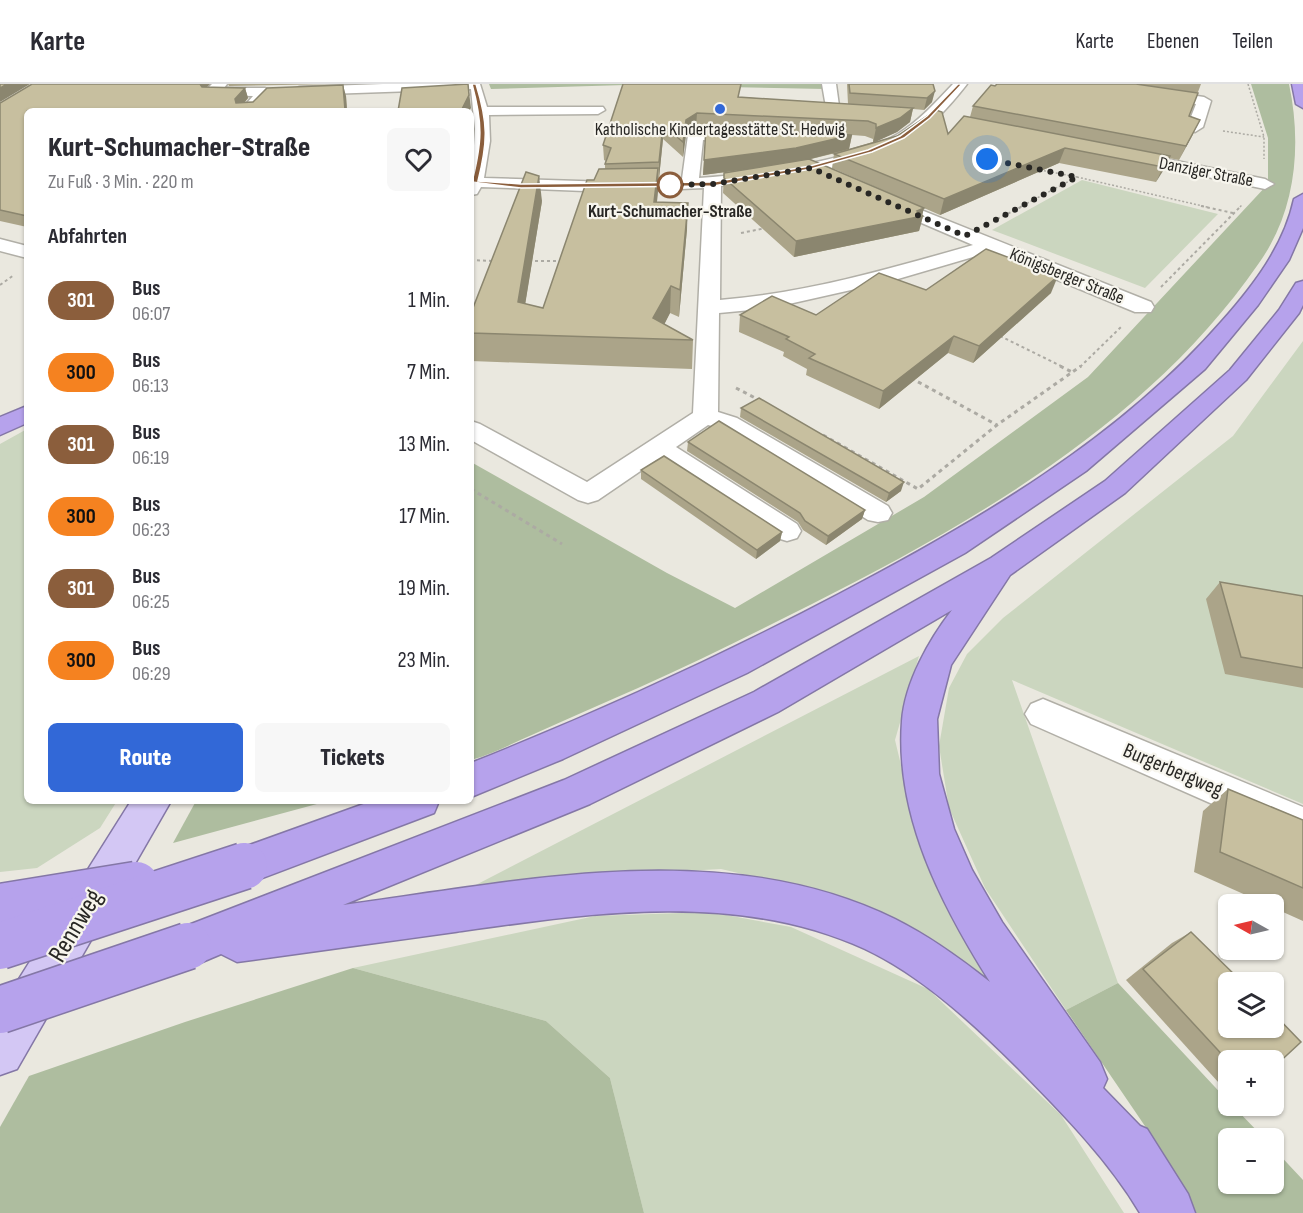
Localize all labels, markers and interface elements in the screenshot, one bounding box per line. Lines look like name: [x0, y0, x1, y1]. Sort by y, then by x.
text: Karte: [30, 25, 85, 58]
text: Karte: [1076, 29, 1114, 54]
text: Ebenen: [1147, 29, 1199, 54]
text: Teilen: [1232, 29, 1273, 54]
marker: Katholische Kindertagesstätte St. Hedwig: [713, 102, 727, 116]
place label: Katholische Kindertagesstätte St. Hedwig: [595, 119, 845, 140]
button: heart: [387, 128, 450, 191]
text: Kurt-Schumacher-Straße: [48, 131, 310, 164]
your location: [972, 144, 1002, 174]
street label: Danziger Straße: [1157, 153, 1255, 191]
text: Zu Fuß · 3 Min. · 220 m: [48, 170, 194, 194]
marker: Kurt-Schumacher-Straße: [657, 172, 683, 198]
place label: Kurt-Schumacher-Straße: [588, 201, 752, 222]
text: Abfahrten: [48, 223, 127, 250]
street label: Königsberger Straße: [1007, 243, 1127, 309]
text: Bus: [132, 275, 161, 302]
text: 1 Min.: [408, 287, 450, 314]
text: 301: [67, 288, 95, 313]
text: 06:07: [132, 302, 170, 326]
text: Bus: [132, 347, 161, 374]
text: 7 Min.: [407, 359, 450, 386]
text: 300: [66, 360, 96, 385]
text: 06:13: [132, 374, 169, 398]
text: Bus: [132, 419, 161, 446]
text: 13 Min.: [399, 431, 450, 458]
text: 301: [67, 432, 95, 457]
text: 06:19: [132, 446, 169, 470]
text: Bus: [132, 491, 161, 518]
text: 17 Min.: [399, 503, 450, 530]
text: 300: [66, 504, 96, 529]
text: 06:23: [132, 518, 170, 542]
text: Bus: [132, 563, 161, 590]
text: 19 Min.: [398, 575, 450, 602]
text: 301: [67, 576, 95, 601]
text: 06:25: [132, 590, 170, 614]
text: Bus: [132, 635, 161, 662]
text: 23 Min.: [397, 647, 450, 674]
text: 300: [66, 648, 96, 673]
text: 06:29: [132, 662, 171, 686]
button: Route: [48, 723, 243, 792]
button: Tickets: [255, 723, 450, 792]
street label: Burgerbergweg: [1119, 738, 1227, 802]
street label: Rennweg: [42, 884, 110, 968]
north arrow: [1218, 894, 1284, 960]
map controls: [1218, 894, 1284, 1194]
button: layers: [1218, 972, 1284, 1038]
button: +: [1218, 1050, 1284, 1116]
button: −: [1218, 1128, 1284, 1194]

